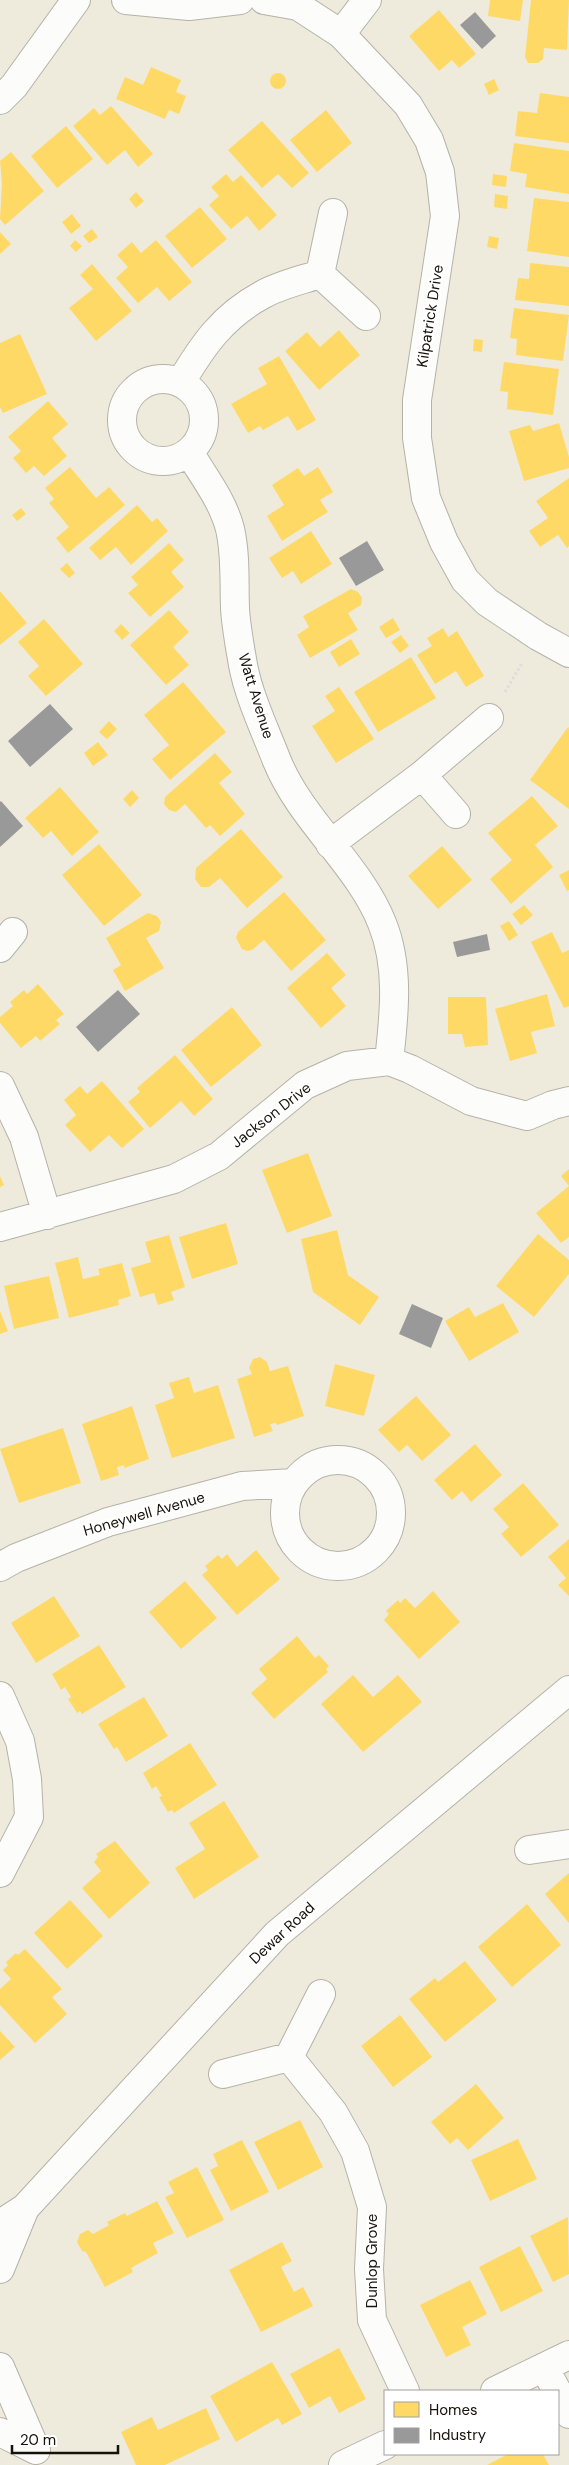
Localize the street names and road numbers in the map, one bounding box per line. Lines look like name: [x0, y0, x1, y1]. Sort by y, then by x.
street label: Kilpatrick Drive: [412, 263, 448, 369]
street label: Watt Avenue: [234, 651, 278, 741]
street label: Jackson Drive: [227, 1078, 315, 1152]
street label: Honeywell Avenue: [81, 1487, 207, 1541]
street label: Dewar Road: [245, 1898, 319, 1968]
street label: Dunlop Grove: [362, 2214, 382, 2308]

